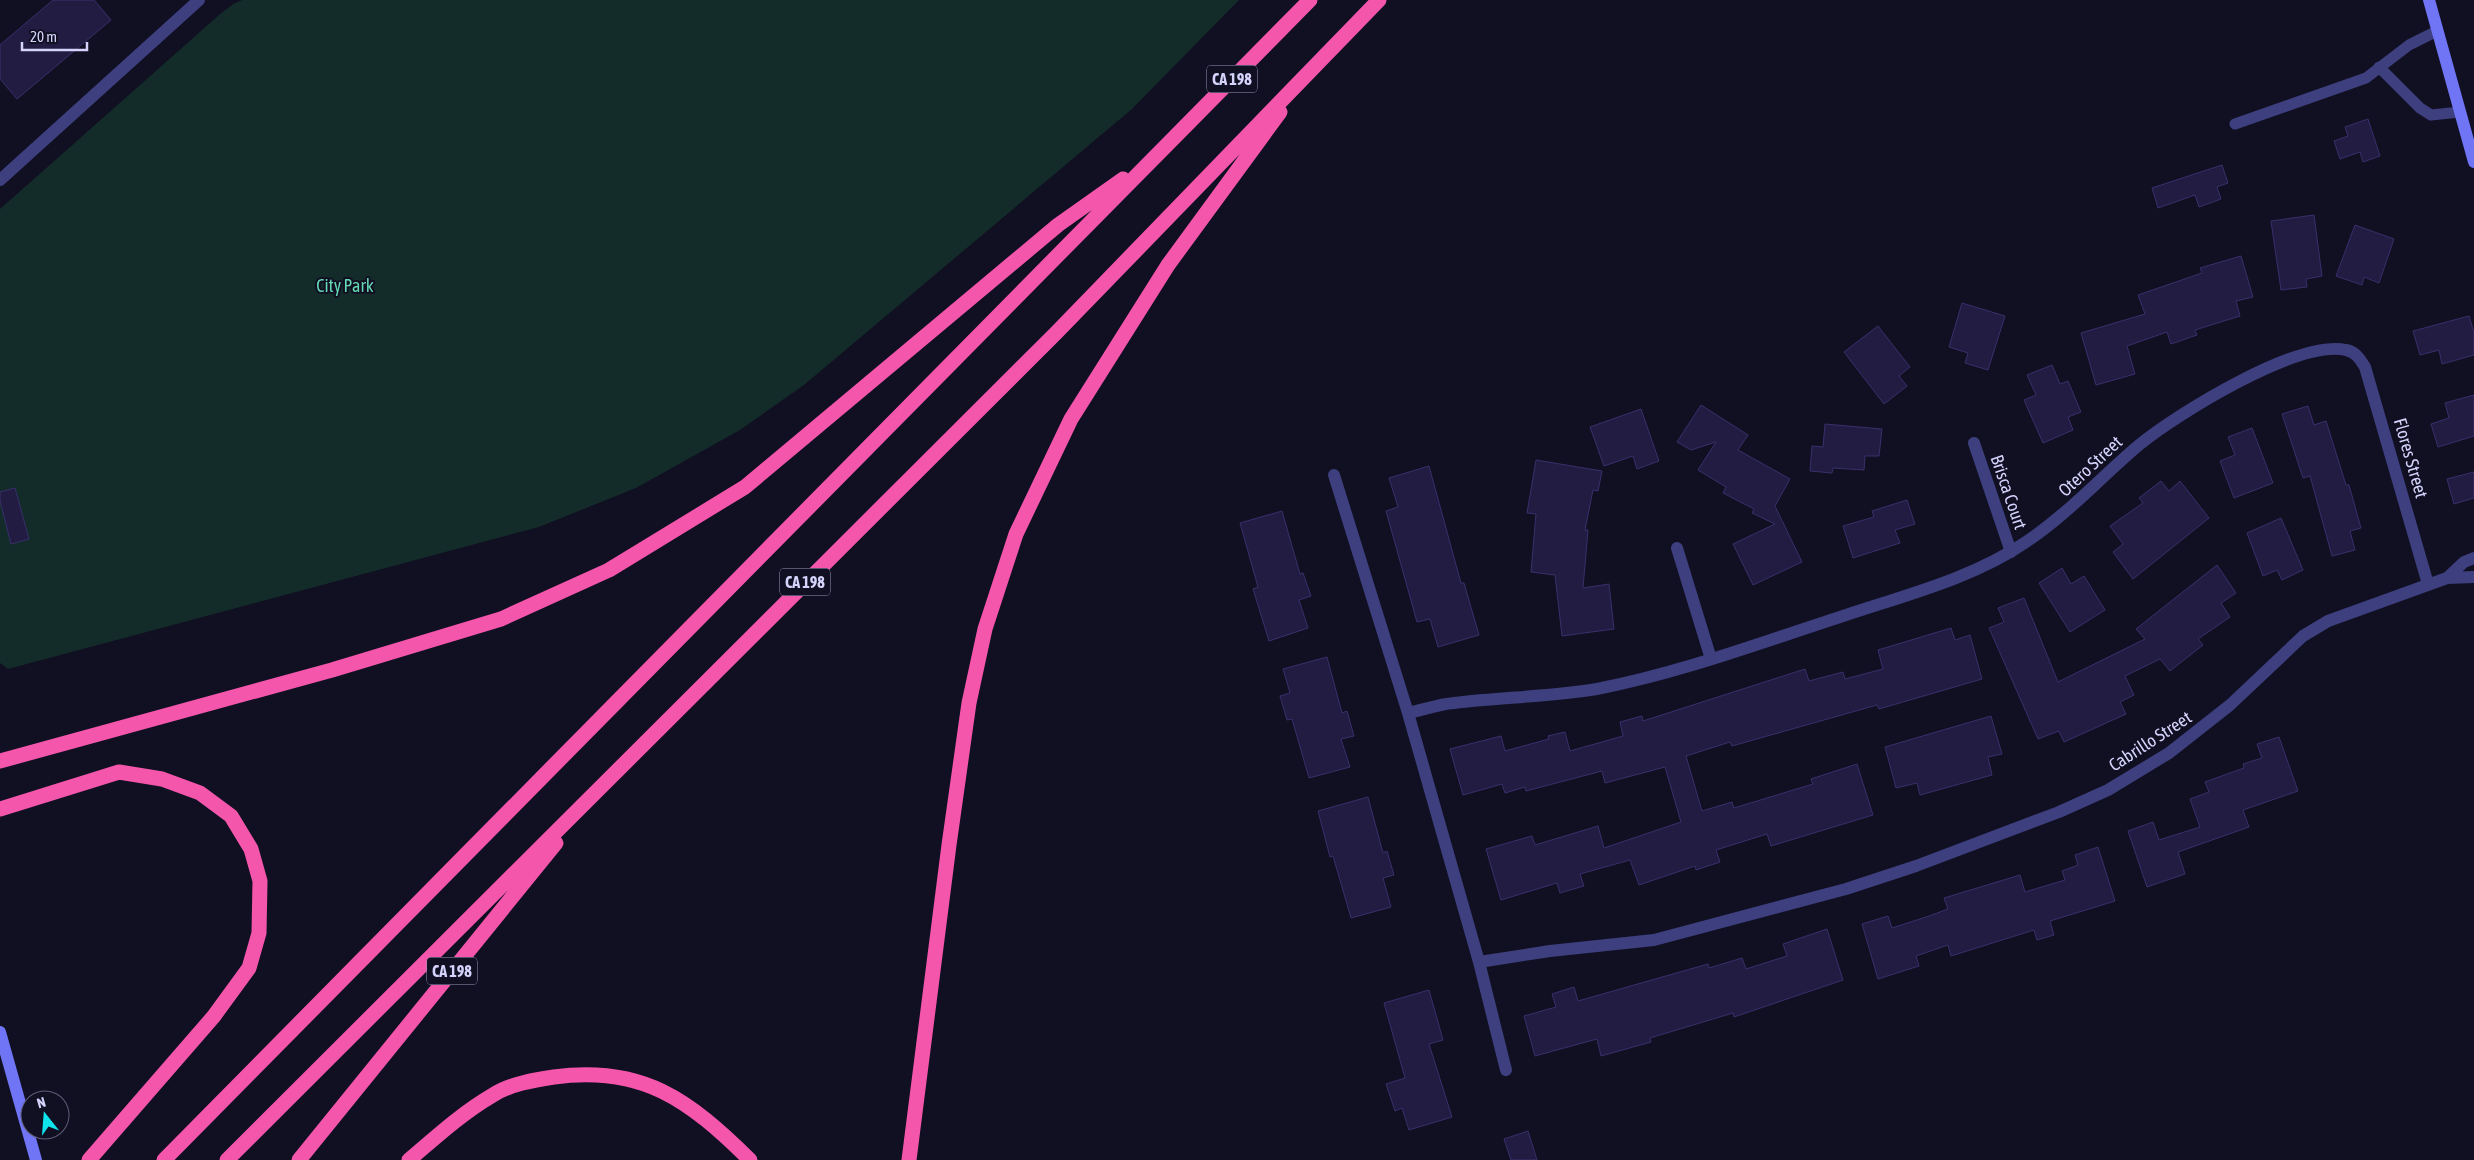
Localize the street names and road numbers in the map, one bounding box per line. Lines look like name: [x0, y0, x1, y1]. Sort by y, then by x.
road number: CA 198: [1207, 66, 1257, 92]
street label: Flores Street: [2390, 416, 2432, 500]
street label: Otero Street: [2054, 431, 2126, 501]
street label: Brisca Court: [1986, 452, 2032, 532]
road number: CA 198: [780, 568, 830, 596]
street label: Cabrillo Street: [2105, 707, 2195, 775]
road number: CA 198: [427, 958, 477, 984]

